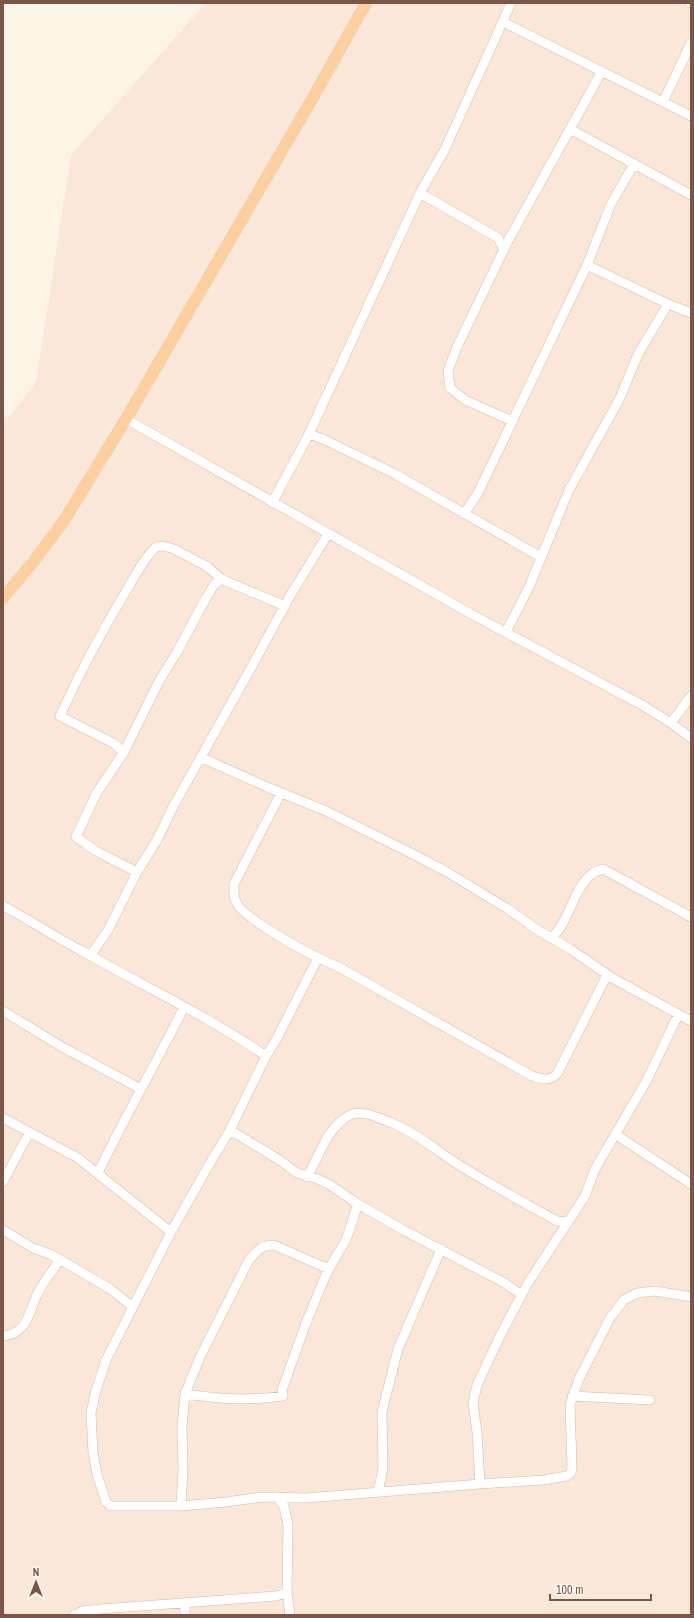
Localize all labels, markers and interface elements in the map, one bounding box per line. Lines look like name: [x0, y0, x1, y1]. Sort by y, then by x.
north arrow: [16, 1562, 56, 1602]
text: N: [33, 1565, 39, 1579]
scale bar: [550, 1576, 651, 1602]
text: 100 m: [556, 1582, 583, 1598]

